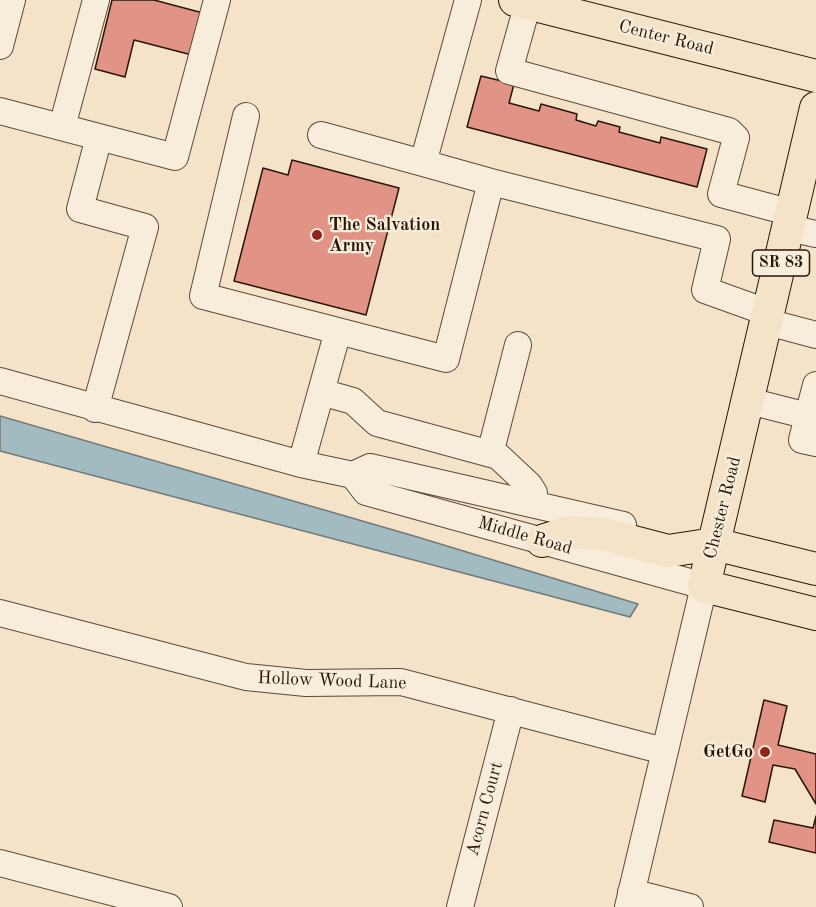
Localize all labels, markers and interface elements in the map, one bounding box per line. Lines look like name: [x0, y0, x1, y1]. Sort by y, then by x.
street label: Center Road: [616, 16, 716, 60]
place label: The Salvation Army: [329, 214, 440, 256]
marker: The Salvation Army: [310, 228, 324, 242]
road number: SR 83: [752, 250, 810, 276]
street label: Chester Road: [700, 454, 746, 562]
street label: Middle Road: [475, 512, 575, 560]
street label: Hollow Wood Lane: [257, 668, 407, 694]
place label: GetGo: [703, 741, 753, 763]
marker: GetGo: [758, 745, 772, 759]
street label: Acorn Court: [462, 759, 508, 859]

